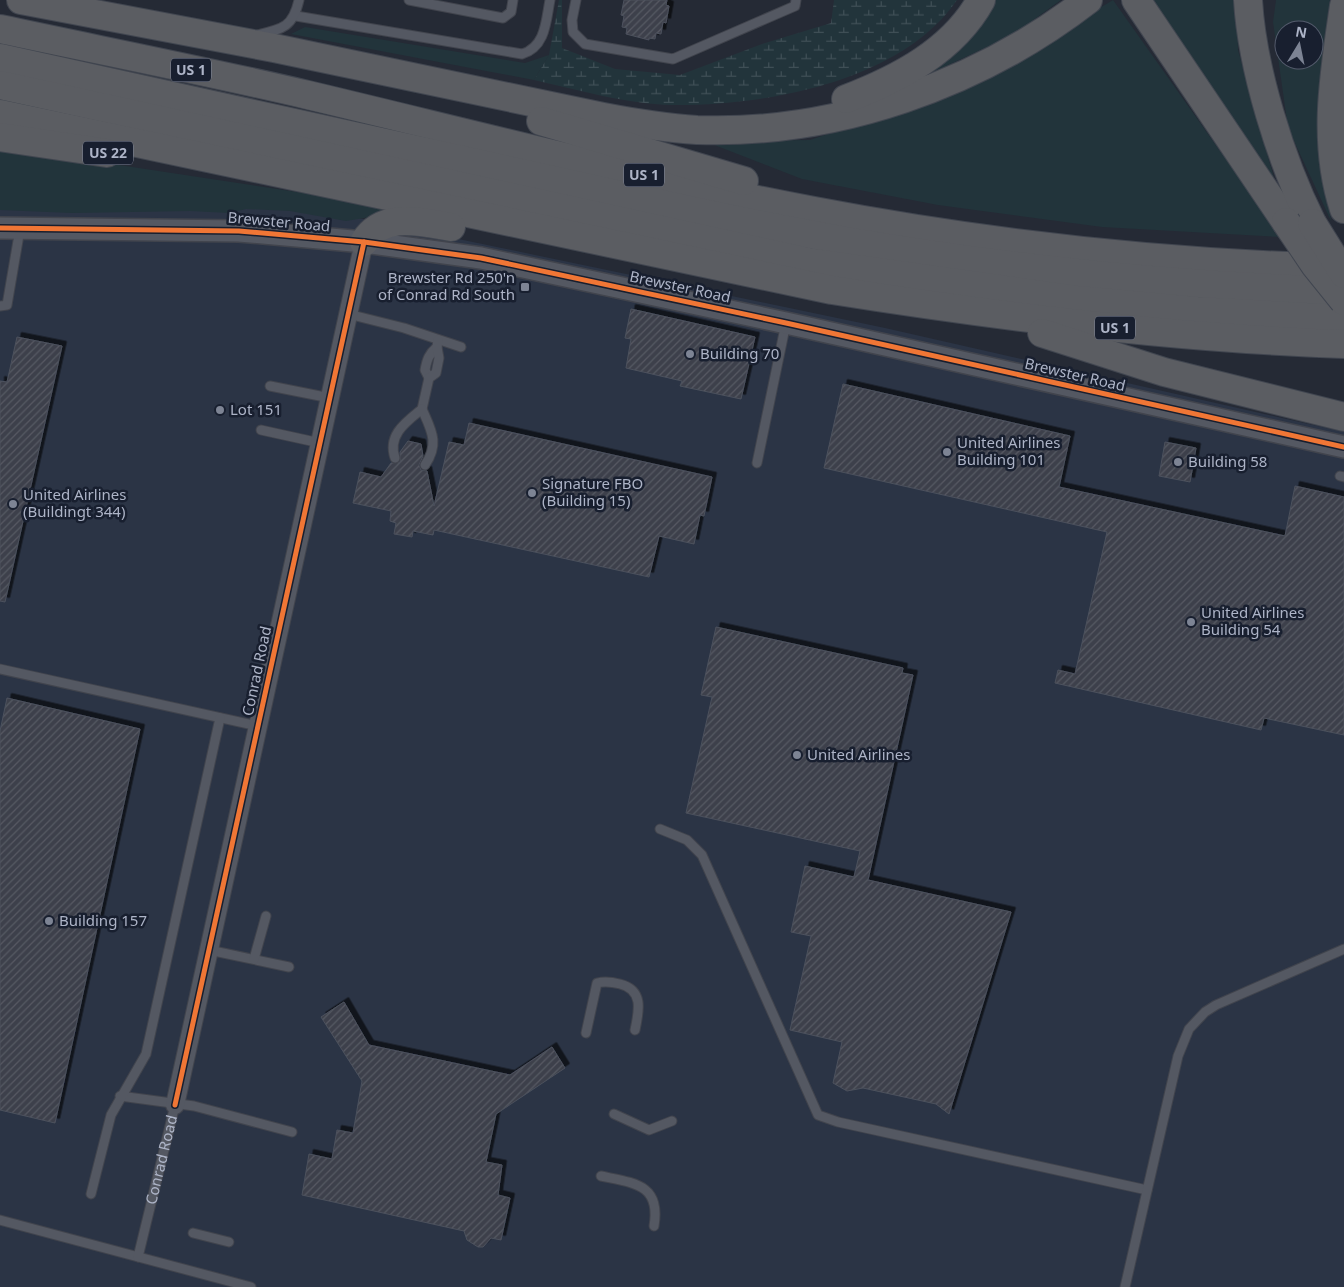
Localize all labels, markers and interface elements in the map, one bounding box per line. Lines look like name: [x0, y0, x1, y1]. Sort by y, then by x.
north arrow: [1274, 20, 1324, 70]
text: N: [1294, 21, 1309, 42]
road number: US 1: [171, 58, 211, 82]
road number: US 22: [83, 142, 133, 164]
road number: US 1: [624, 164, 664, 186]
street label: Brewster Road: [227, 207, 331, 235]
street label: Brewster Road: [628, 266, 733, 306]
place label: Brewster Rd 250'n of Conrad Rd South: [378, 267, 515, 304]
marker: Brewster Rd 250'n of Conrad Rd South: [519, 281, 531, 293]
road number: US 1: [1095, 316, 1135, 339]
place label: Building 70: [700, 343, 779, 363]
marker: Building 70: [684, 348, 696, 360]
street label: Brewster Road: [1023, 353, 1128, 395]
place label: Lot 151: [230, 399, 282, 419]
marker: Lot 151: [214, 404, 226, 416]
place label: United Airlines Building 101: [957, 432, 1060, 469]
marker: United Airlines Building 101: [941, 446, 953, 458]
place label: Building 58: [1188, 451, 1267, 471]
marker: Building 58: [1172, 456, 1184, 468]
place label: Signature FBO (Building 15): [542, 473, 643, 510]
place label: United Airlines (Buildingt 344): [23, 484, 126, 521]
marker: Signature FBO (Building 15): [526, 487, 538, 499]
marker: United Airlines (Buildingt 344): [7, 498, 19, 510]
place label: United Airlines Building 54: [1201, 602, 1304, 639]
marker: United Airlines Building 54: [1185, 616, 1197, 628]
street label: Conrad Road: [237, 624, 275, 718]
place label: United Airlines: [807, 744, 910, 764]
marker: United Airlines: [791, 749, 803, 761]
place label: Building 157: [59, 910, 147, 930]
marker: Building 157: [43, 915, 55, 927]
street label: Conrad Road: [140, 1113, 181, 1206]

